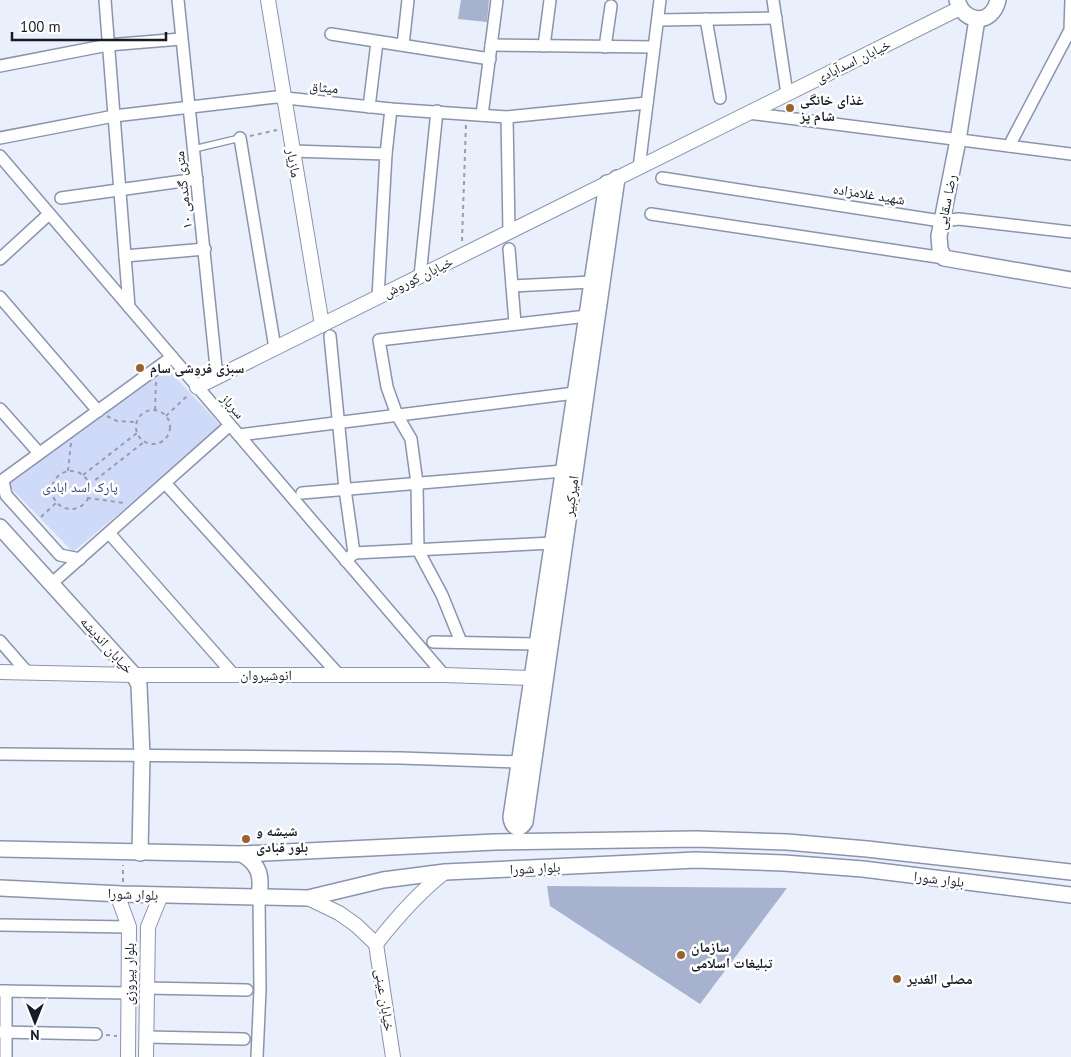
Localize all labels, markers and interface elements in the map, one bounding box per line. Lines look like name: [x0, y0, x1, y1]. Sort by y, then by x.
scale bar: [12, 10, 166, 42]
text: 100 m: [20, 17, 61, 36]
street label: خیابان اسدآبادی: [813, 35, 894, 87]
street label: میثاق: [309, 77, 339, 97]
place label: غذای خانگی شام پز: [799, 91, 864, 126]
marker: غذای خانگی شام پز: [784, 102, 796, 114]
street label: مازیار: [282, 146, 305, 179]
street label: ۱۰ متری گندمی: [170, 150, 196, 230]
street label: رضا سقایی: [932, 173, 960, 231]
street label: شهید غلامزاده: [832, 179, 906, 209]
street label: خیابان کوروش: [380, 252, 456, 302]
place label: سبزی فروشی سام: [150, 359, 244, 378]
marker: سبزی فروشی سام: [134, 362, 146, 374]
street label: سرباز: [216, 389, 249, 422]
street label: امیرکبیر: [559, 474, 583, 519]
park label: پارک اسد ابادی: [42, 478, 118, 496]
street label: خیابان اندیشه: [77, 613, 138, 677]
street label: انوشیروان: [240, 666, 292, 684]
place label: شیشه و بلور قبادی: [256, 822, 308, 856]
marker: شیشه و بلور قبادی: [240, 833, 252, 845]
street label: بلوار شورا: [509, 858, 561, 878]
street label: بلوار شورا: [913, 867, 965, 891]
street label: بلوار شورا: [107, 884, 159, 904]
place label: سازمان تبلیغات اسلامی: [691, 938, 773, 972]
street label: بلوار پیروزی: [120, 943, 138, 1005]
marker: سازمان تبلیغات اسلامی: [675, 949, 687, 961]
street label: خیابان عینی: [371, 968, 399, 1032]
place label: مصلی الغدیر: [906, 970, 973, 988]
marker: مصلی الغدیر: [891, 973, 903, 985]
north arrow: [10, 997, 60, 1047]
text: N: [30, 1026, 40, 1044]

